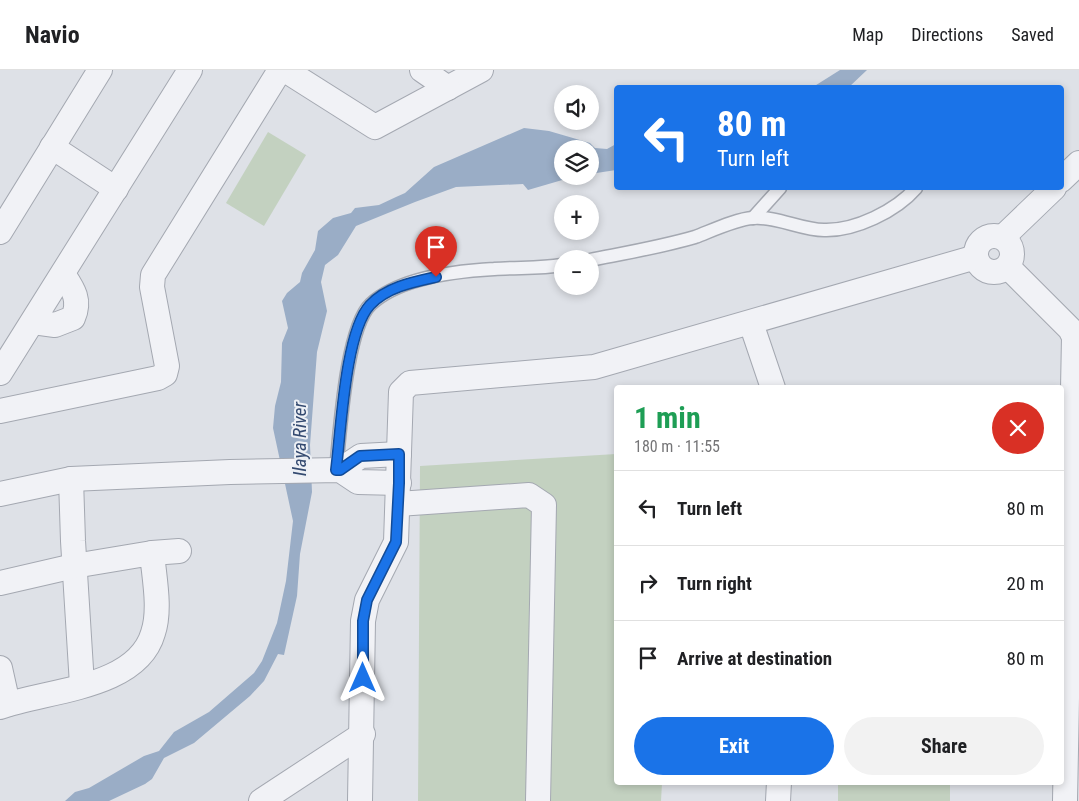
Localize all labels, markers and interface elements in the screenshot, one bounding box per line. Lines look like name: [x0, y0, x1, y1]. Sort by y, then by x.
text: Navio: [25, 21, 80, 49]
text: Map: [852, 24, 883, 45]
text: Directions: [911, 24, 983, 45]
text: Saved: [1011, 24, 1054, 45]
map controls: [554, 85, 599, 295]
button: sound: [554, 85, 599, 130]
text: 80 m: [717, 104, 786, 145]
icon: left: [634, 105, 699, 170]
button: layers: [554, 140, 599, 185]
text: Turn left: [717, 146, 789, 171]
button: +: [554, 195, 599, 240]
pin: [415, 226, 457, 277]
icon: arrive: [422, 233, 450, 261]
button: −: [554, 250, 599, 295]
text: 1 min: [634, 400, 701, 435]
water label: Ilaya River: [288, 401, 311, 476]
button: close: [992, 402, 1044, 454]
text: 180 m · 11:55: [634, 437, 720, 456]
icon: left: [634, 494, 662, 522]
text: Turn left: [677, 497, 742, 520]
text: 80 m: [1007, 497, 1044, 520]
icon: right: [634, 569, 662, 597]
text: Turn right: [677, 572, 752, 595]
text: 20 m: [1007, 572, 1044, 595]
icon: arrive: [634, 644, 662, 672]
text: Arrive at destination: [677, 647, 832, 670]
text: 80 m: [1007, 647, 1044, 670]
position arrow: [336, 651, 388, 703]
button: Exit: [634, 717, 834, 775]
button: Share: [844, 717, 1044, 775]

